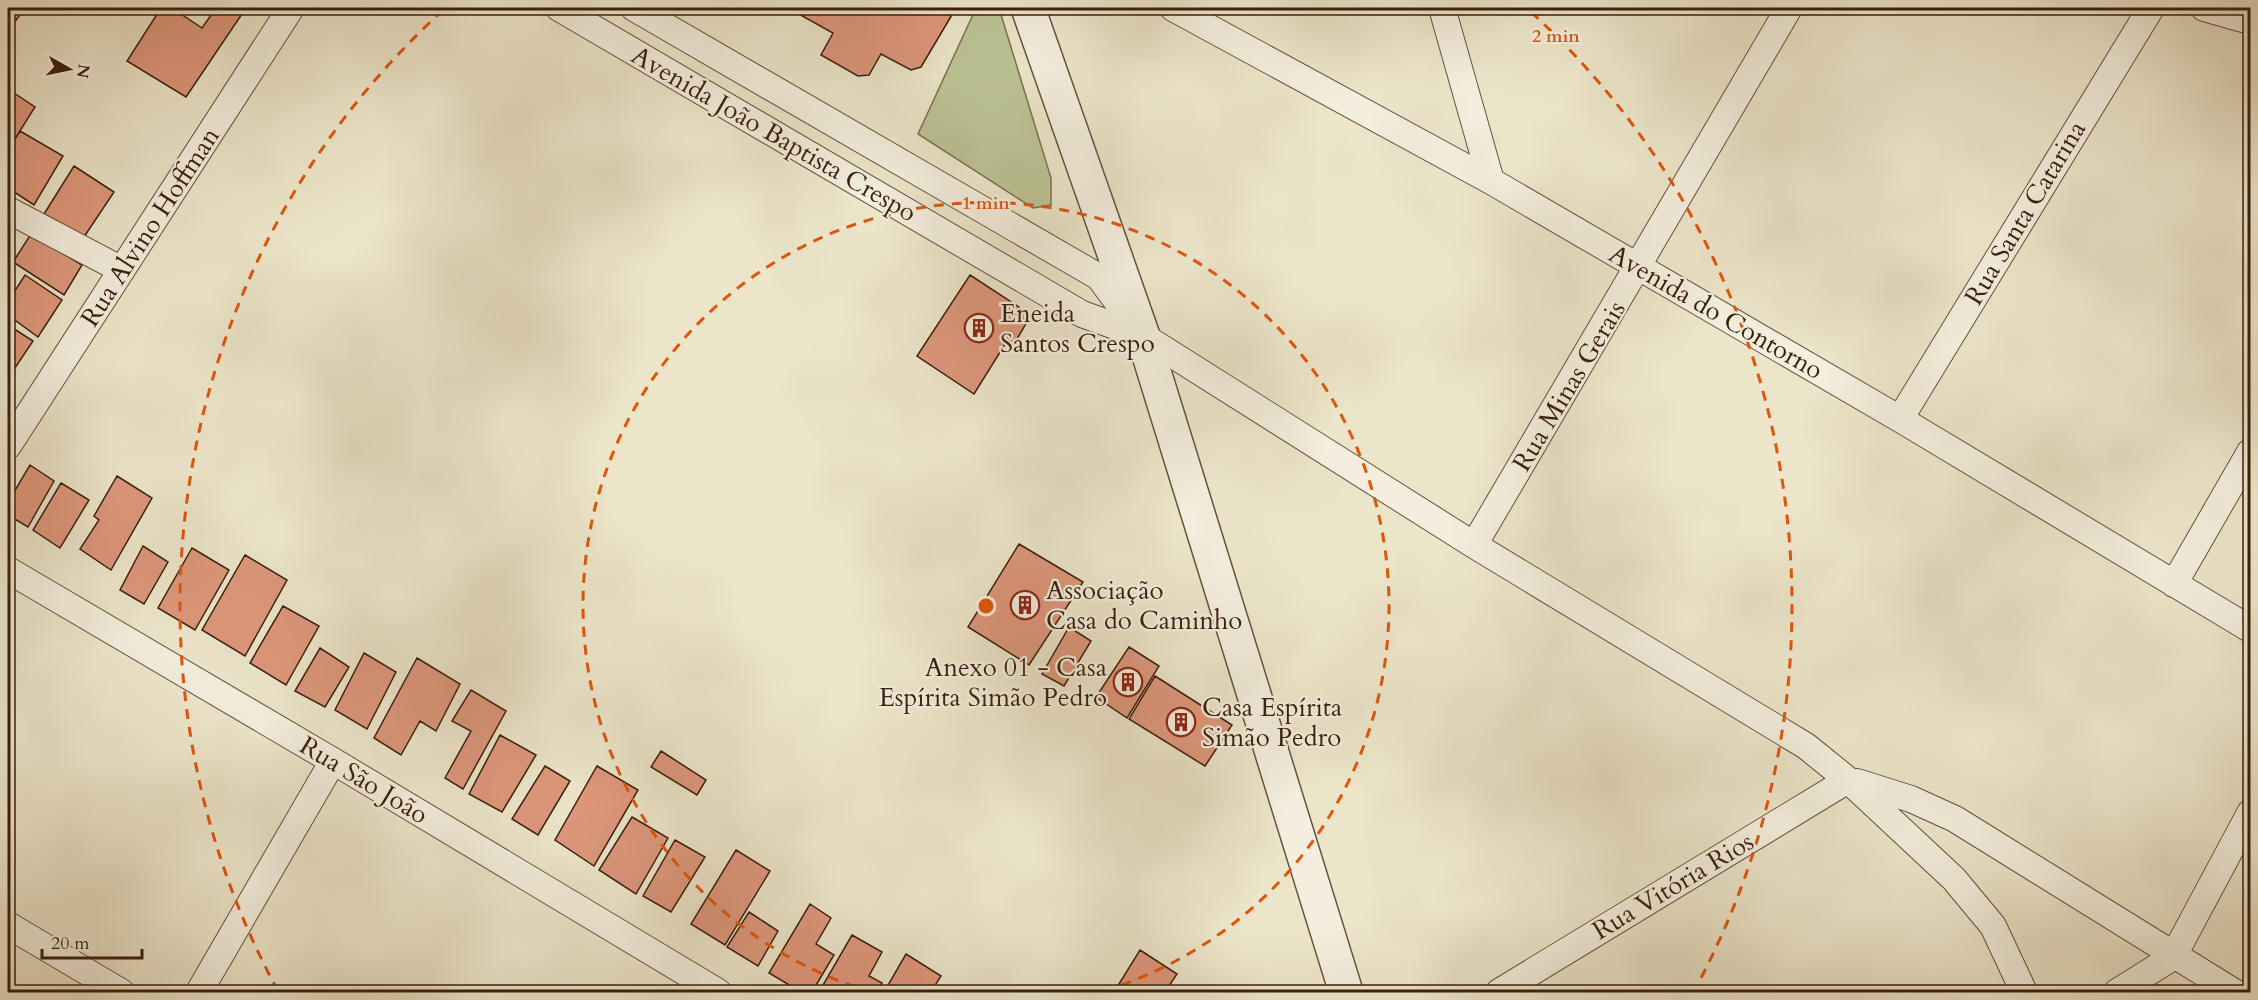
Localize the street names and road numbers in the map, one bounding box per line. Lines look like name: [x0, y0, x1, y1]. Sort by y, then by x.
street label: Avenida João Baptista Crespo: [625, 38, 923, 230]
street label: Rua Santa Catarina: [1956, 114, 2094, 312]
street label: Rua Alvino Hoffman: [72, 120, 228, 334]
street label: Avenida do Contorno: [1603, 236, 1829, 388]
street label: Rua Minas Gerais: [1504, 294, 1634, 478]
street label: Rua São João: [293, 728, 435, 832]
street label: Rua Vitória Rios: [1586, 824, 1760, 948]

